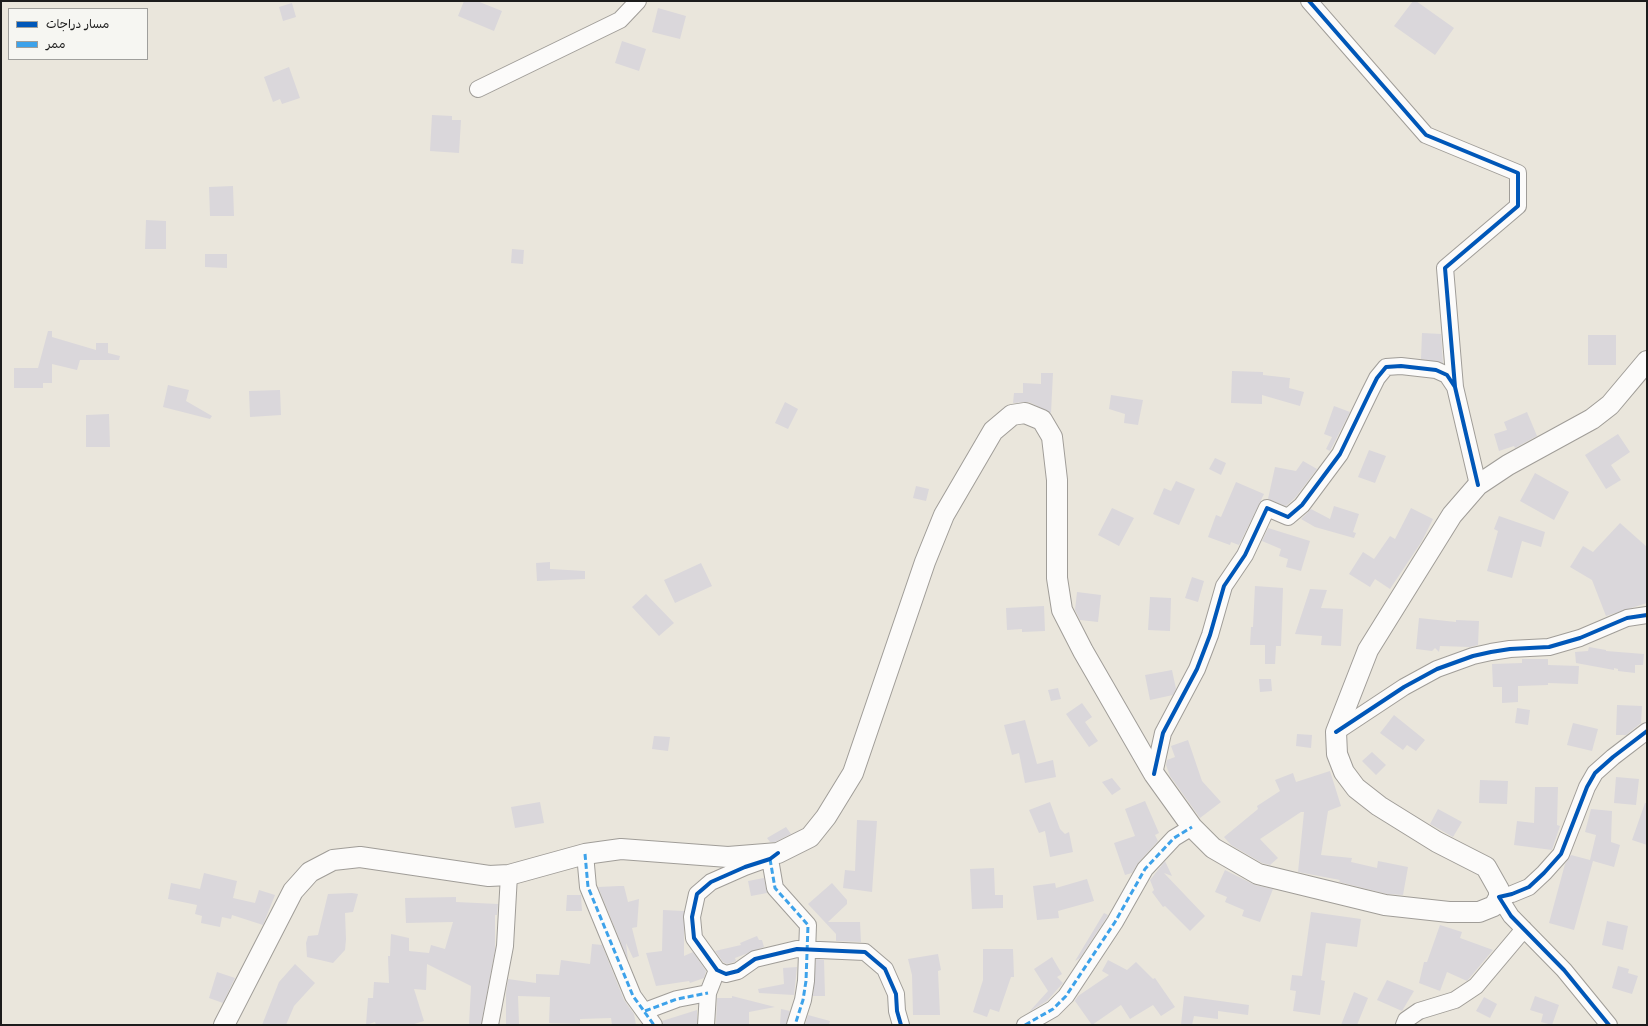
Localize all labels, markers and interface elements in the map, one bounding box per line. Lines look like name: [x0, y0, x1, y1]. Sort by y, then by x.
legend: [8, 8, 148, 60]
text: مسار دراجات: [46, 13, 109, 35]
text: ممر: [46, 33, 65, 55]

